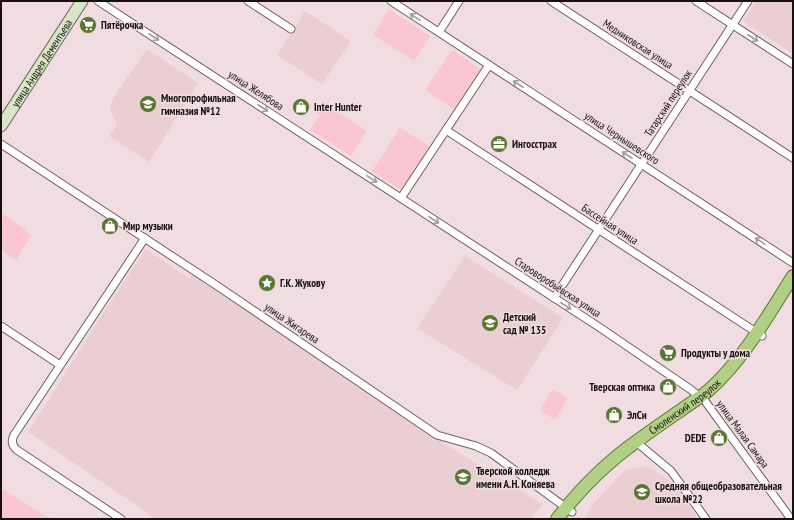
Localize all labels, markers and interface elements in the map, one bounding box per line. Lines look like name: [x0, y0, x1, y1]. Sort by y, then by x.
one-way arrow: [409, 12, 421, 20]
supermarket icon: Пятёрочка: [78, 15, 98, 35]
street label: Медниковская улица: [600, 16, 676, 72]
street label: улица Андрея Дементьева: [8, 17, 75, 110]
place label: Пятёрочка: [101, 18, 144, 32]
one-way arrow: [747, 33, 758, 42]
one-way arrow: [148, 34, 160, 42]
street label: Татарский переулок: [641, 66, 695, 139]
street label: улица Желябова: [226, 67, 286, 113]
one-way arrow: [513, 80, 524, 88]
place label: Многопрофильная гимназия №12: [161, 91, 236, 118]
school or university icon: Многопрофильная гимназия №12: [138, 94, 158, 114]
shop icon: Inter Hunter: [291, 97, 311, 117]
place label: Inter Hunter: [314, 100, 363, 114]
one-way arrow: [257, 105, 269, 113]
street label: улица Чернышевского: [582, 109, 662, 168]
office icon: Ингосстрах: [489, 134, 509, 154]
place label: Ингосстрах: [512, 137, 557, 151]
one-way arrow: [622, 151, 633, 159]
one-way arrow: [366, 175, 377, 183]
street label: Бассейная улица: [579, 201, 641, 247]
shop icon: Мир музыки: [100, 216, 120, 236]
one-way arrow: [428, 216, 440, 224]
place label: Мир музыки: [123, 219, 173, 233]
one-way arrow: [754, 237, 765, 245]
street label: Староворобьёвская улица: [512, 254, 604, 320]
place icon: Г.К. Жукову: [257, 273, 277, 293]
place label: Г.К. Жукову: [280, 276, 326, 290]
street label: улица Жигарева: [262, 300, 322, 346]
one-way arrow: [561, 302, 572, 310]
place label: Детский сад № 135: [503, 310, 546, 337]
school or university icon: Детский сад № 135: [480, 313, 500, 333]
supermarket icon: Продукты у дома: [658, 343, 678, 363]
place label: Продукты у дома: [681, 346, 751, 360]
street label: Смоленский переулок: [646, 375, 724, 437]
shop icon: Тверская оптика: [658, 377, 678, 397]
place label: Тверская оптика: [589, 380, 655, 394]
street label: улица Малая Самара: [714, 397, 772, 471]
shop icon: ЭлСи: [604, 405, 624, 425]
place label: ЭлСи: [627, 408, 647, 422]
shop icon: DEDE: [709, 428, 729, 448]
place label: DEDE: [685, 431, 706, 445]
place label: Тверской колледж имени А.Н. Коняева: [476, 464, 555, 491]
school or university icon: Тверской колледж имени А.Н. Коняева: [453, 467, 473, 487]
place label: Средняя общеобразовательная школа №22: [655, 479, 782, 506]
school or university icon: Средняя общеобразовательная школа №22: [632, 482, 652, 502]

